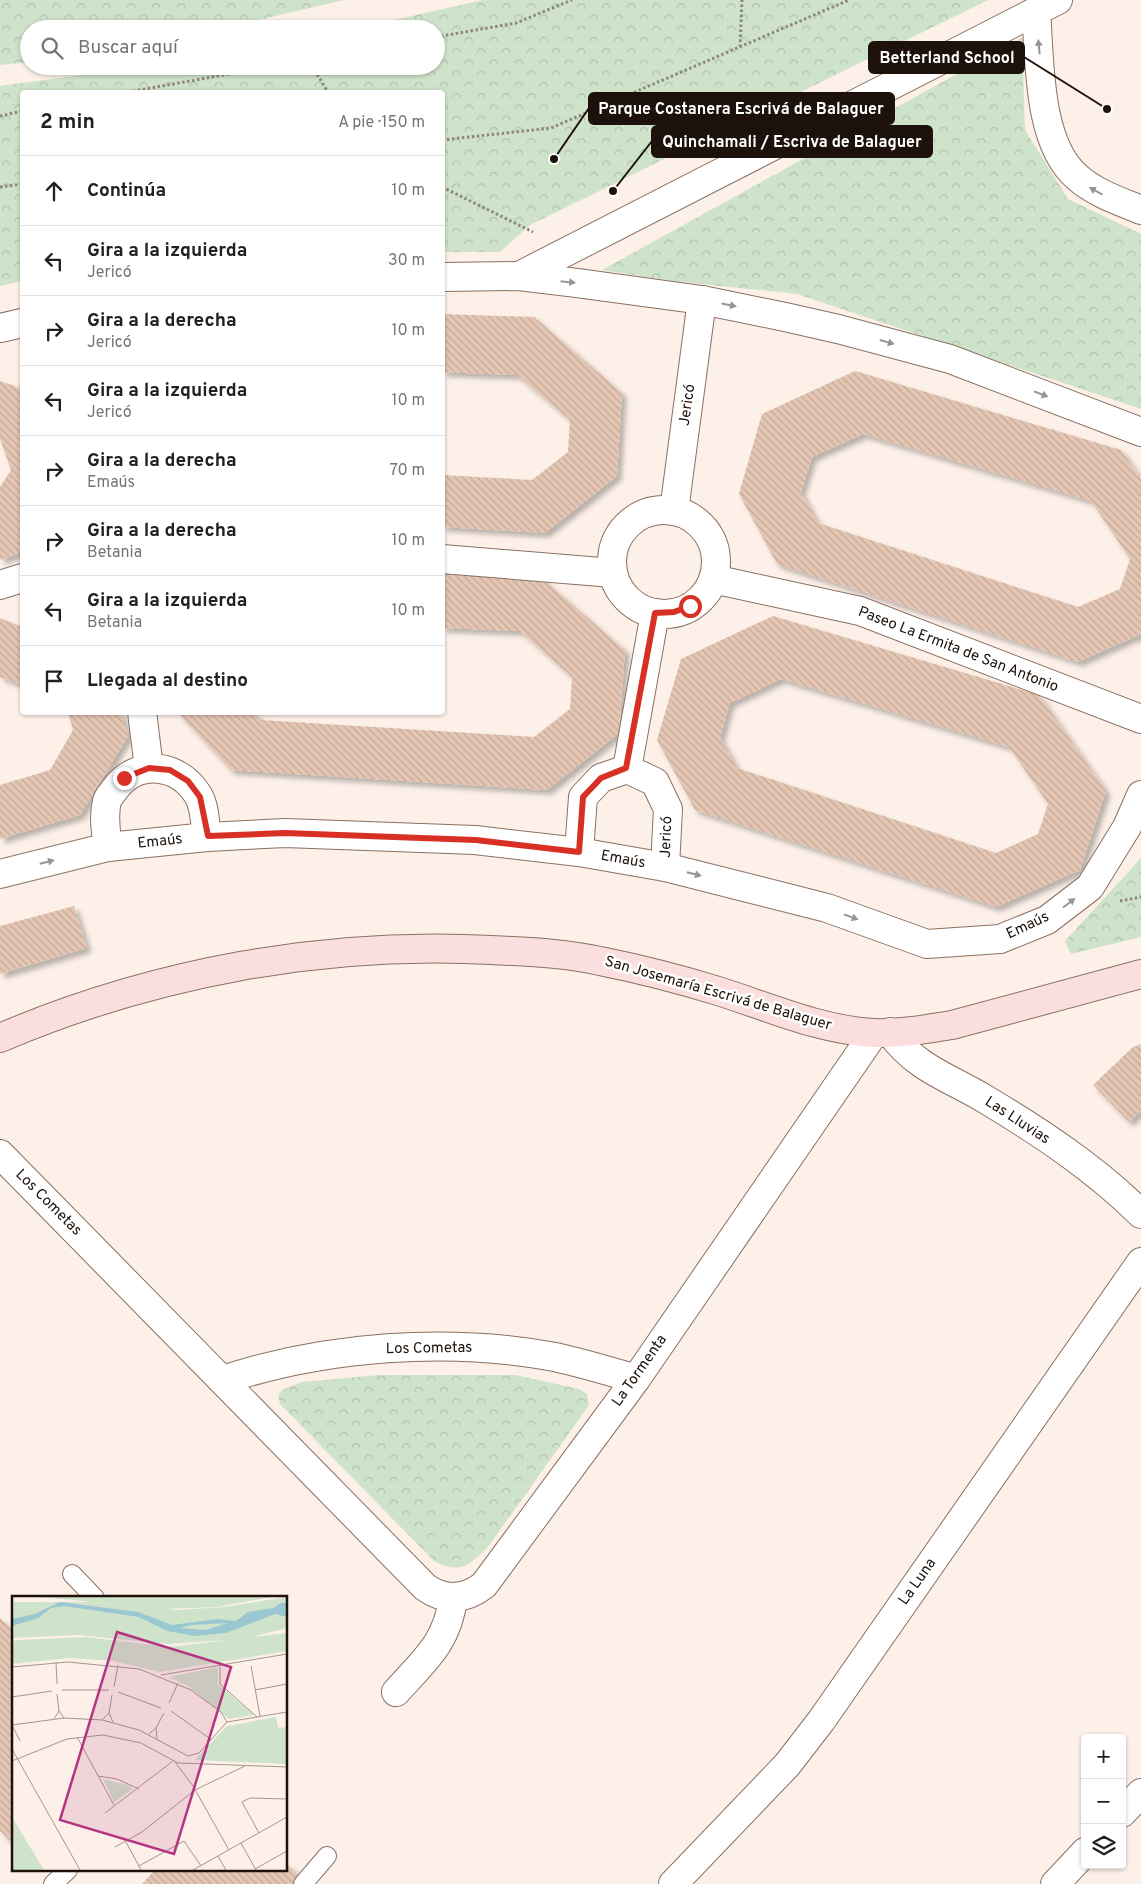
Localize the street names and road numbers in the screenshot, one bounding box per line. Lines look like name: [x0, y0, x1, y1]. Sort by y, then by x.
street label: Jericó: [676, 383, 700, 427]
street label: Paseo La Ermita de San Antonio: [855, 603, 1061, 697]
street label: Jericó: [657, 816, 677, 858]
street label: Emaús: [137, 830, 183, 854]
street label: Emaús: [599, 847, 647, 873]
street label: Emaús: [1004, 908, 1052, 944]
street label: San Josemaría Escrivá de Balaguer: [602, 952, 834, 1036]
street label: Las Lluvias: [981, 1093, 1053, 1149]
street label: Los Cometas: [11, 1166, 85, 1240]
street label: La Tormenta: [608, 1331, 672, 1411]
street label: Los Cometas: [386, 1339, 472, 1359]
street label: La Luna: [895, 1555, 941, 1609]

